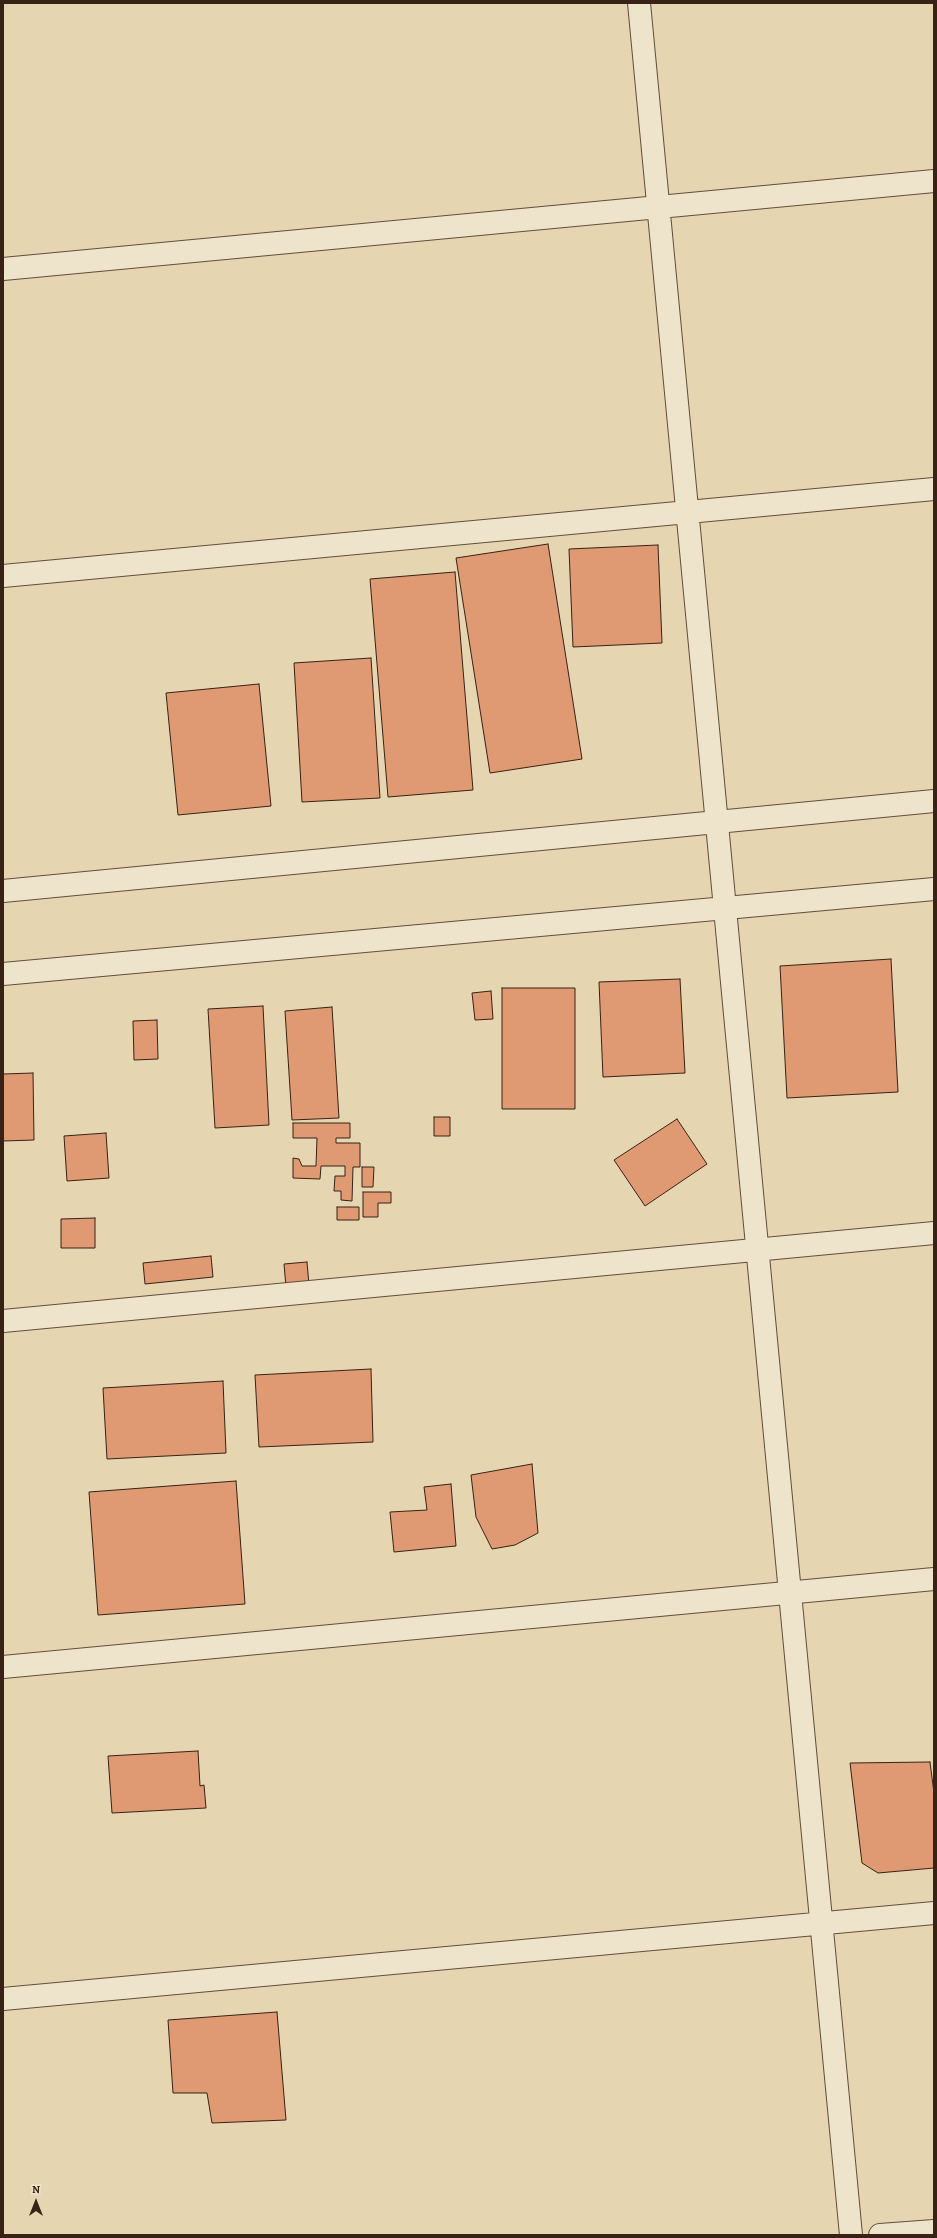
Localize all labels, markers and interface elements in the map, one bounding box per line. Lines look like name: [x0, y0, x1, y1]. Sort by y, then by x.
north arrow: [16, 2182, 56, 2222]
text: N: [32, 2182, 40, 2197]

